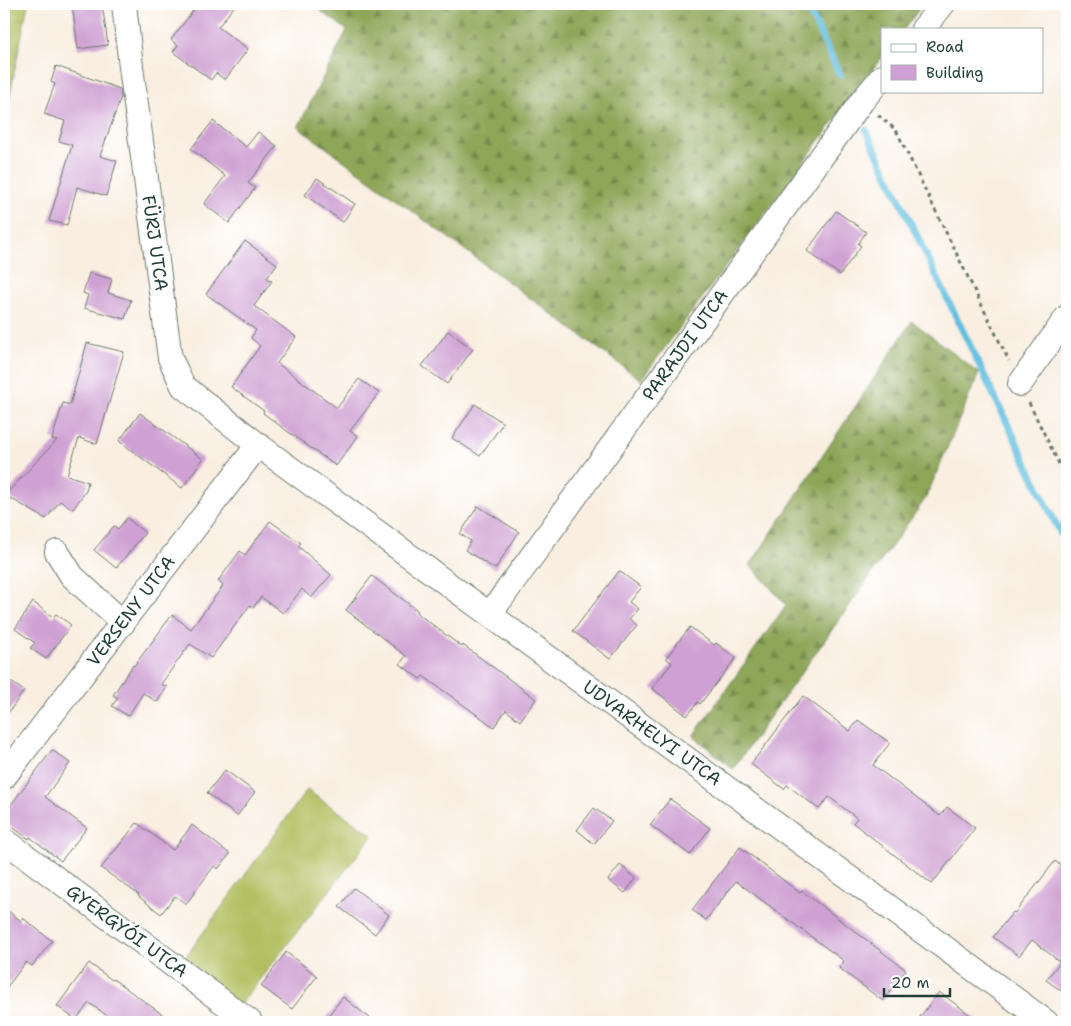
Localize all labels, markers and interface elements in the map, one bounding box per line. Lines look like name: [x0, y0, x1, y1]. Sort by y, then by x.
legend: [881, 28, 1044, 92]
text: Road: [926, 37, 964, 57]
text: Building: [926, 63, 983, 83]
street label: FÜRJ UTCA: [136, 193, 174, 293]
street label: PARAJDI UTCA: [637, 285, 733, 405]
street label: VERSENY UTCA: [81, 551, 181, 671]
street label: UDVARHELYI UTCA: [578, 675, 726, 791]
street label: GYERGYÓI UTCA: [62, 879, 192, 983]
scale bar: [884, 966, 950, 998]
text: 20 m: [891, 973, 930, 993]

